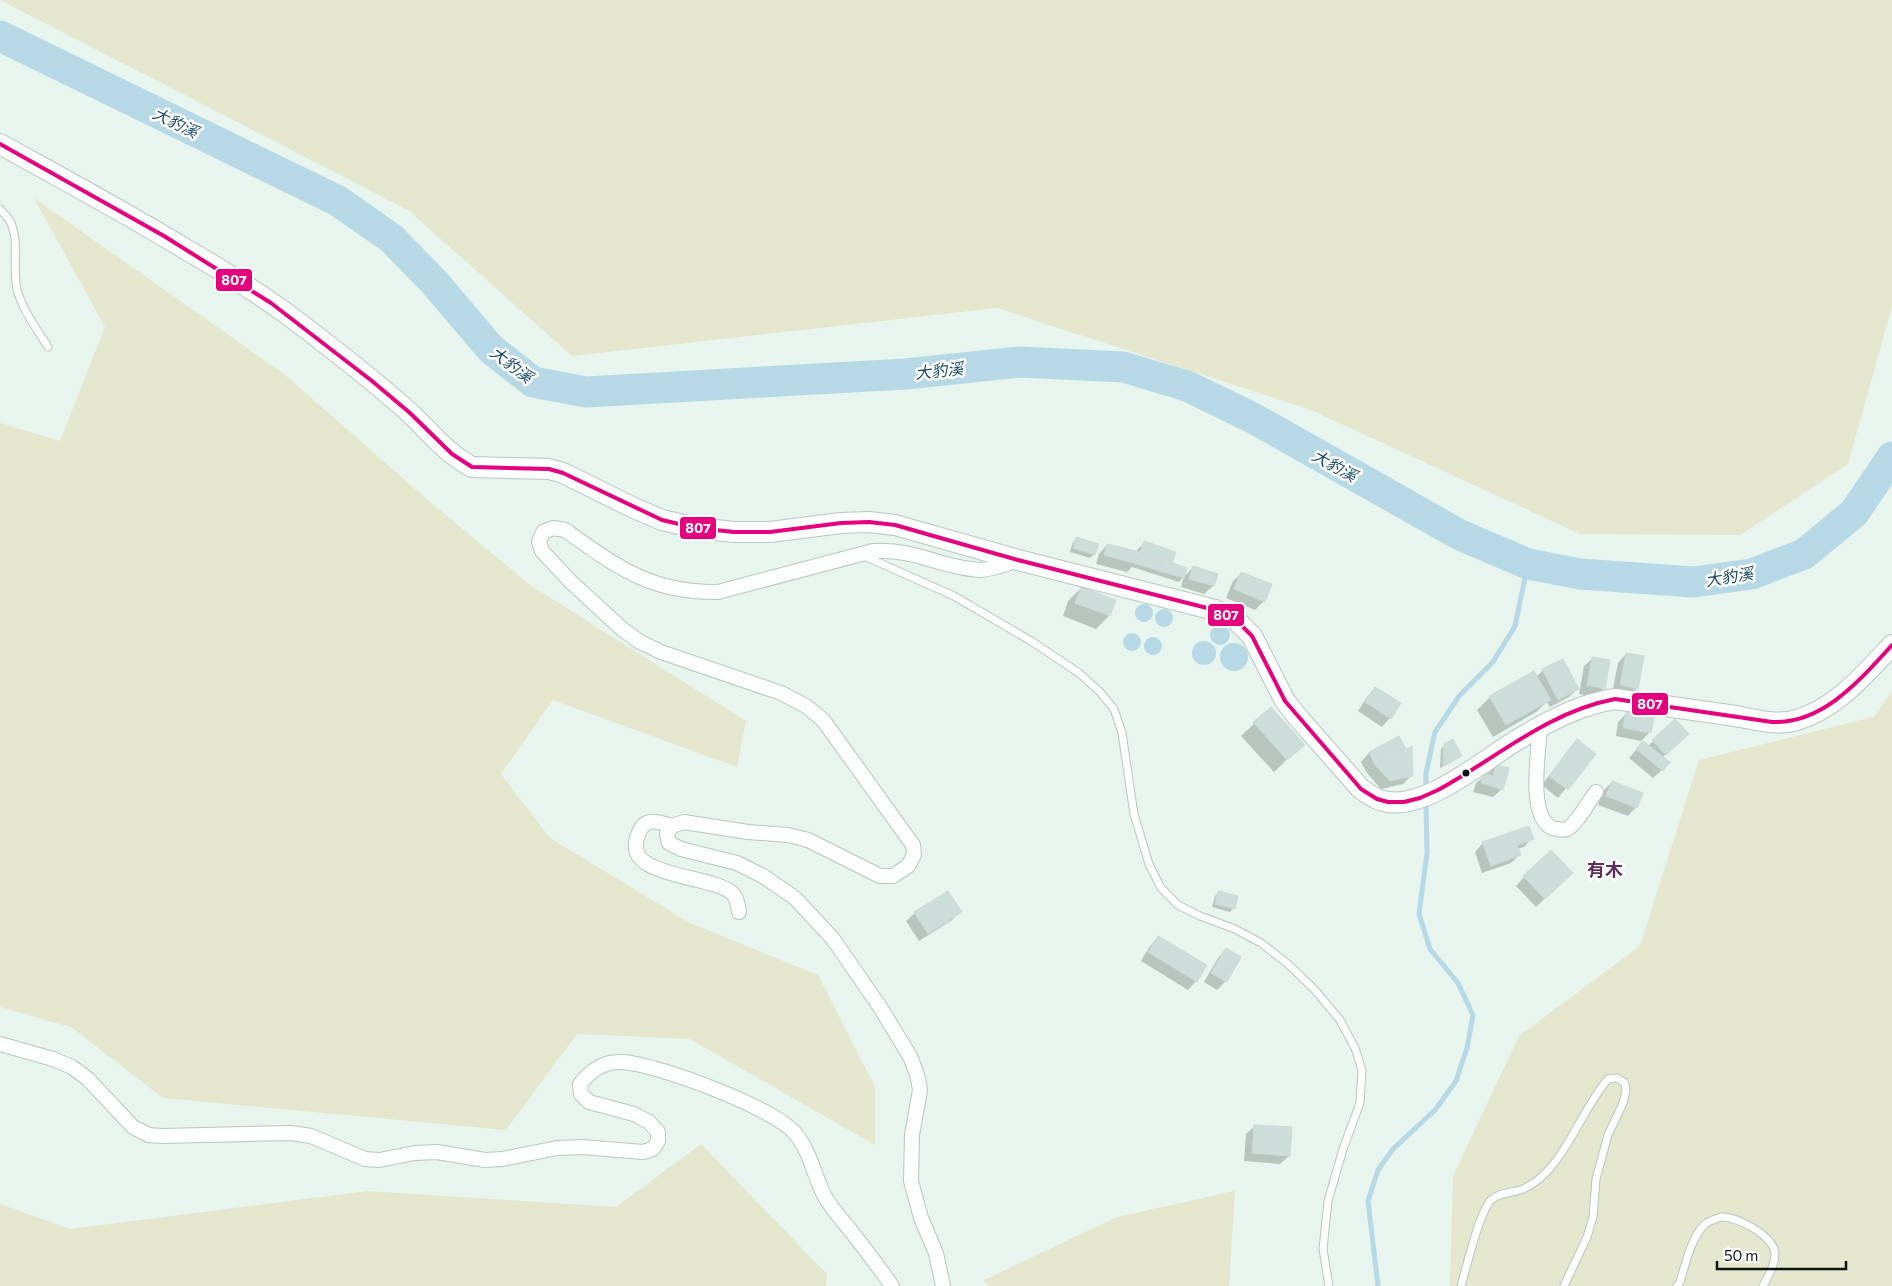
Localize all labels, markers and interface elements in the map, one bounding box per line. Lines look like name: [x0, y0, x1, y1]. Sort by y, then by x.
water label: 大豹溪: [150, 103, 204, 142]
line badge: 807: [215, 268, 253, 292]
text: 807: [221, 271, 247, 288]
water label: 大豹溪: [487, 342, 538, 387]
water label: 大豹溪: [914, 358, 966, 382]
water label: 大豹溪: [1309, 445, 1362, 486]
line badge: 807: [679, 516, 717, 540]
text: 807: [685, 519, 711, 536]
water label: 大豹溪: [1704, 563, 1756, 589]
line badge: 807: [1207, 603, 1245, 627]
text: 807: [1213, 606, 1239, 623]
line badge: 807: [1631, 692, 1669, 716]
text: 807: [1637, 695, 1663, 712]
unlabelled marker: [1461, 768, 1471, 778]
district label: 有木: [1587, 858, 1623, 880]
scale bar: [1717, 1238, 1846, 1270]
text: 50 m: [1724, 1246, 1758, 1264]

